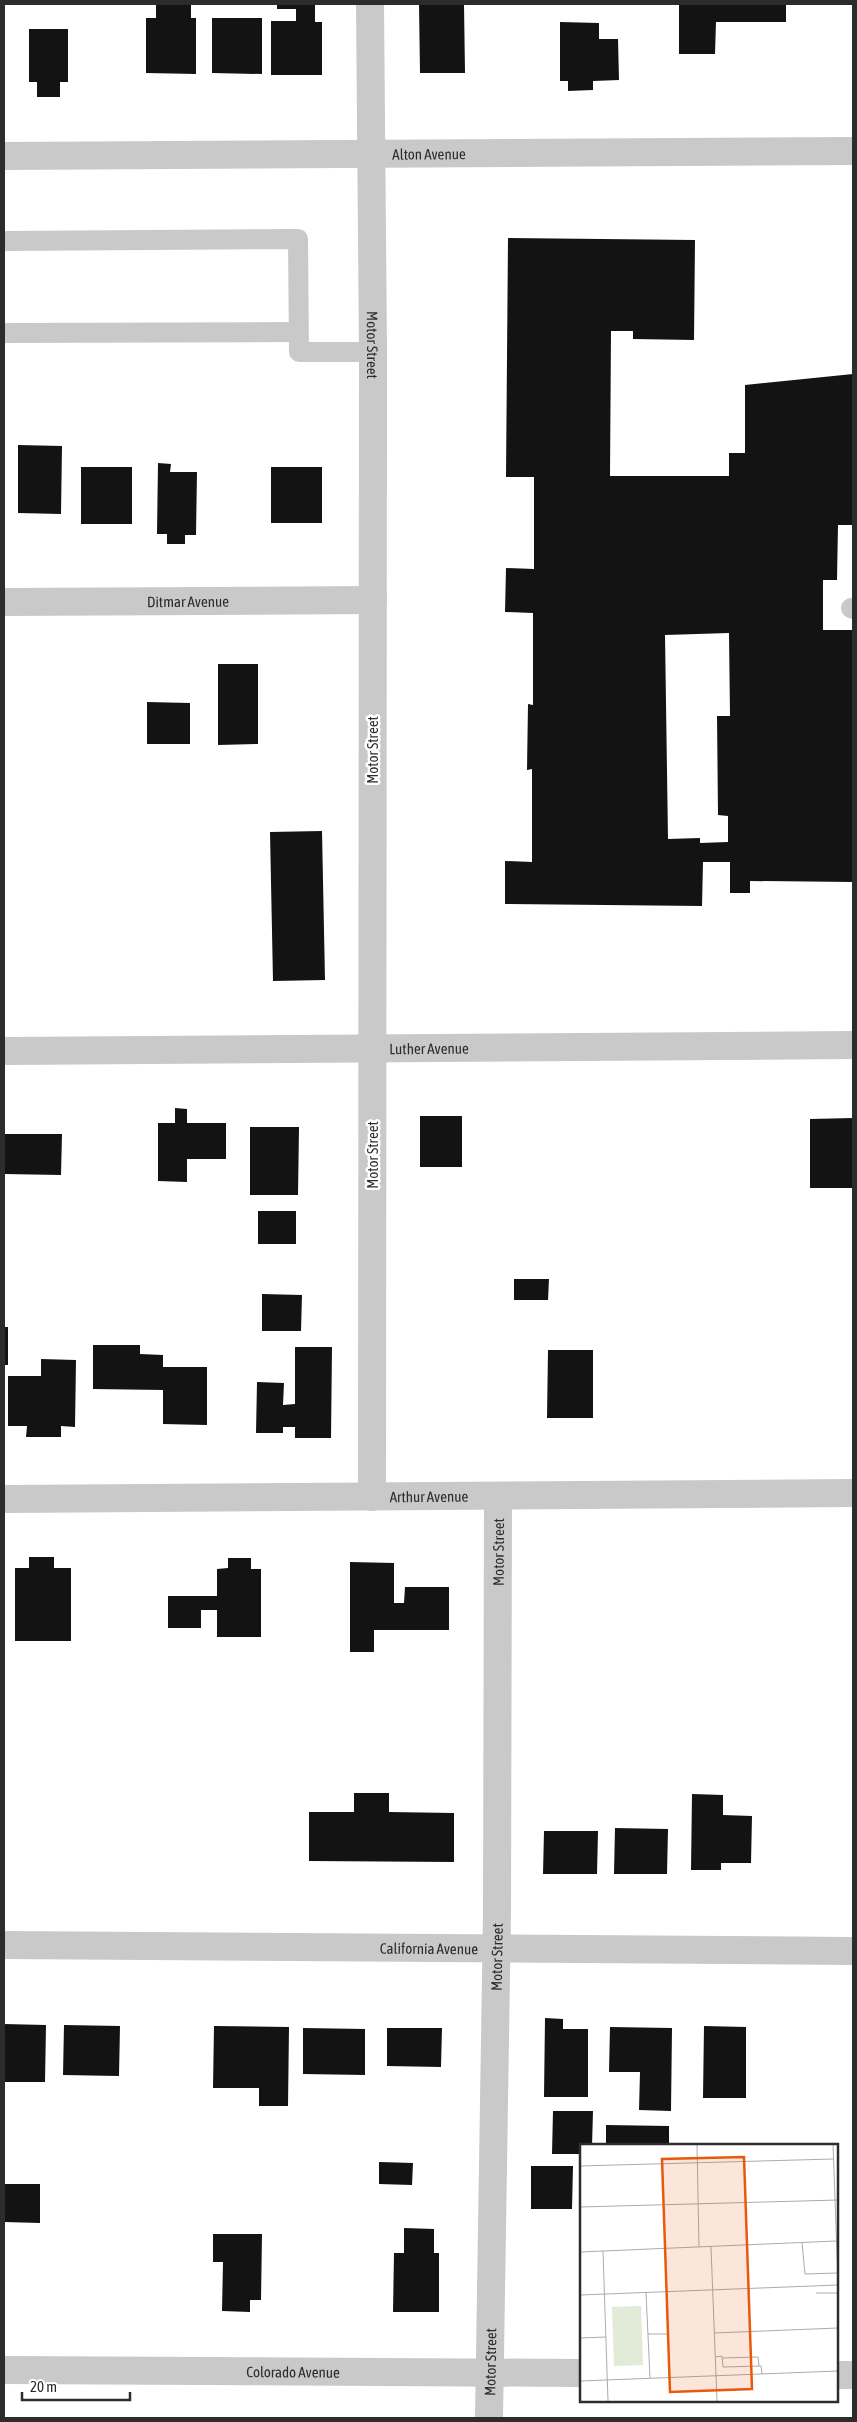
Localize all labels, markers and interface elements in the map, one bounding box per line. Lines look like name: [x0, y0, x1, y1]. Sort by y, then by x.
street label: Alton Avenue: [392, 145, 466, 162]
street label: Motor Street: [364, 311, 382, 379]
street label: Ditmar Avenue: [147, 592, 229, 610]
street label: Motor Street: [364, 716, 381, 784]
street label: Luther Avenue: [389, 1039, 469, 1057]
street label: Motor Street: [364, 1121, 381, 1189]
street label: Arthur Avenue: [390, 1487, 469, 1505]
street label: Motor Street: [489, 1518, 506, 1586]
street label: Motor Street: [487, 1923, 505, 1991]
street label: California Avenue: [380, 1939, 478, 1957]
inset map: [580, 2144, 837, 2402]
street label: Motor Street: [481, 2328, 499, 2396]
street label: Colorado Avenue: [246, 2363, 340, 2380]
scale bar: [22, 2370, 130, 2402]
text: 20 m: [30, 2378, 57, 2395]

